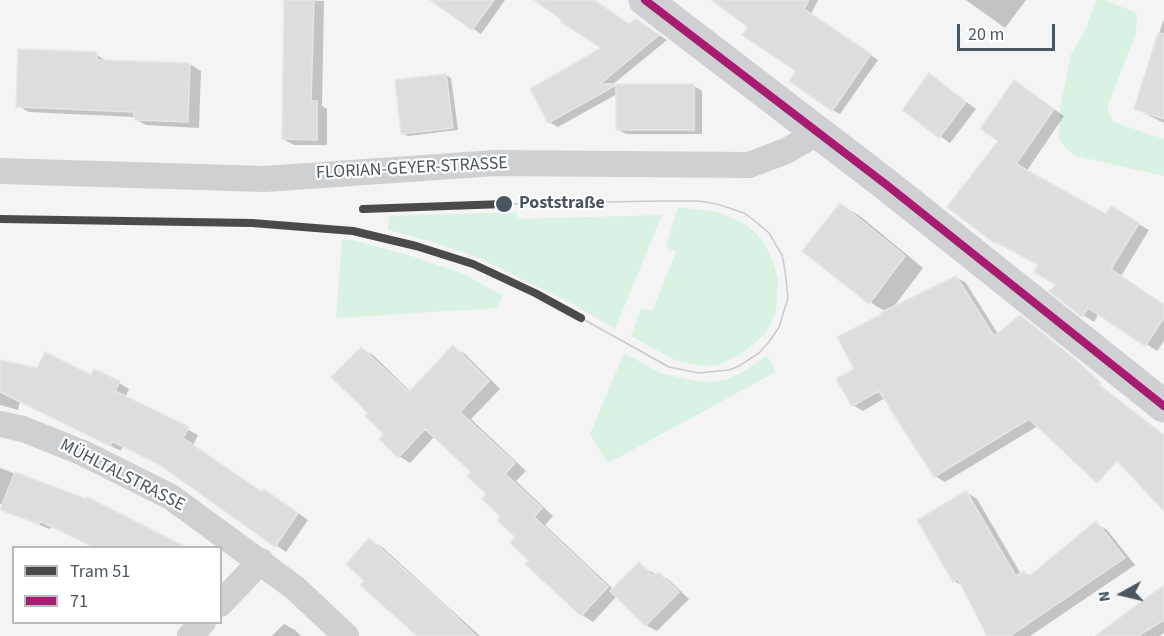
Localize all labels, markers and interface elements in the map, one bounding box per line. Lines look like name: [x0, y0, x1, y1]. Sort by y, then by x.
scale bar: [960, 12, 1058, 50]
text: 20 m: [968, 22, 1004, 47]
street label: FLORIAN-GEYER-STRASSE: [316, 153, 508, 185]
place label: Poststraße: [519, 193, 605, 215]
marker: Poststraße: [494, 194, 514, 214]
street label: MÜHLTALSTRASSE: [56, 435, 188, 517]
legend: [12, 546, 222, 624]
text: Tram 51: [70, 559, 130, 584]
north arrow: [1092, 564, 1152, 624]
text: 71: [70, 589, 88, 614]
text: N: [1093, 590, 1116, 603]

